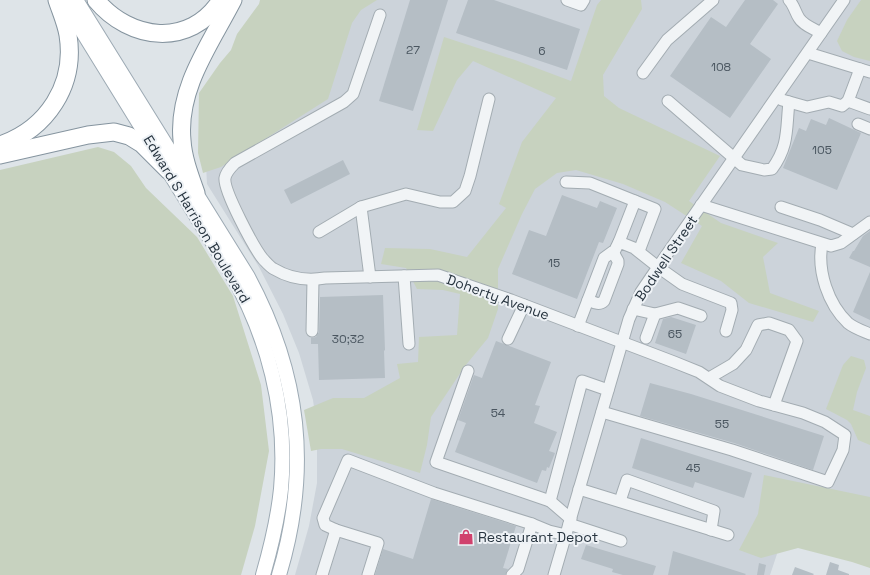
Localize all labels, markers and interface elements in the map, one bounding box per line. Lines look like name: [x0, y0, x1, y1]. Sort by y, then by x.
house number: 27: [406, 42, 420, 58]
house number: 6: [538, 43, 546, 59]
house number: 108: [711, 59, 731, 75]
street label: Edward S Harrison Boulevard: [140, 132, 254, 306]
house number: 105: [812, 142, 832, 158]
street label: Bodwell Street: [631, 212, 701, 304]
house number: 15: [548, 255, 560, 271]
street label: Doherty Avenue: [444, 270, 552, 324]
house number: 65: [668, 326, 682, 342]
house number: 30;32: [332, 331, 364, 347]
house number: 54: [491, 405, 506, 421]
house number: 55: [715, 416, 729, 432]
house number: 45: [686, 460, 700, 476]
shop icon: Restaurant Depot: [457, 528, 475, 546]
place label: Restaurant Depot: [478, 528, 598, 546]

